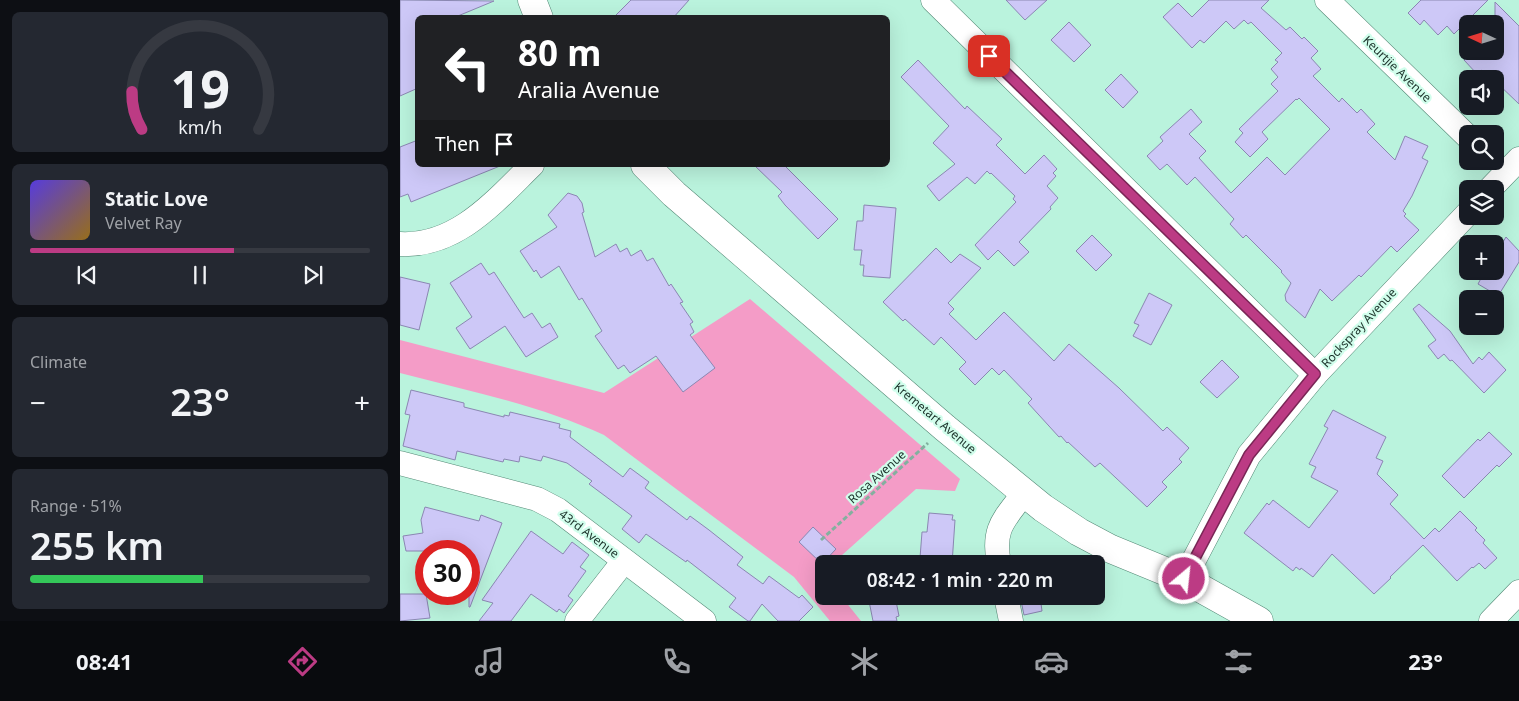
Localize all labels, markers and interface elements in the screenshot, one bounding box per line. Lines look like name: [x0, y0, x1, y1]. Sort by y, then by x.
north arrow: [1459, 15, 1504, 60]
map controls: [1459, 15, 1504, 335]
text: 80 m: [518, 29, 601, 76]
street label: Keurtjie Avenue: [1359, 32, 1435, 106]
icon: left: [435, 35, 500, 100]
pin: [968, 35, 1010, 77]
icon: arrive: [975, 42, 1003, 70]
text: 19: [170, 52, 230, 123]
button: sound: [1459, 70, 1504, 115]
text: Aralia Avenue: [518, 74, 660, 104]
text: km/h: [178, 115, 222, 139]
button: search: [1459, 125, 1504, 170]
icon: arrive: [490, 130, 518, 158]
text: Then: [435, 131, 480, 157]
button: layers: [1459, 180, 1504, 225]
text: Static Love: [105, 186, 208, 212]
text: Velvet Ray: [105, 212, 182, 234]
button: +: [1459, 235, 1504, 280]
icon: previous: [73, 261, 101, 289]
icon: pause: [186, 261, 214, 289]
icon: next: [299, 261, 327, 289]
street label: Rockspray Avenue: [1317, 284, 1400, 371]
button: −: [1459, 290, 1504, 335]
text: Climate: [30, 351, 87, 373]
text: 23°: [170, 375, 230, 427]
street label: Kremetart Avenue: [891, 378, 980, 457]
text: −: [30, 383, 46, 421]
text: +: [354, 383, 370, 421]
street label: Rosa Avenue: [844, 446, 909, 507]
text: Range · 51%: [30, 495, 122, 517]
street label: 43rd Avenue: [556, 505, 623, 562]
text: 255 km: [30, 519, 164, 571]
speed limit sign: 30: [415, 540, 480, 605]
position arrow: [1157, 552, 1209, 604]
text: 08:42 · 1 min · 220 m: [867, 567, 1053, 593]
icon: directions: [285, 644, 320, 679]
icon: music: [472, 644, 507, 679]
icon: phone: [659, 644, 694, 679]
icon: climate: [847, 644, 882, 679]
icon: car: [1034, 644, 1069, 679]
icon: filters: [1221, 644, 1256, 679]
text: 08:41: [76, 646, 133, 676]
text: 23°: [1408, 646, 1443, 676]

